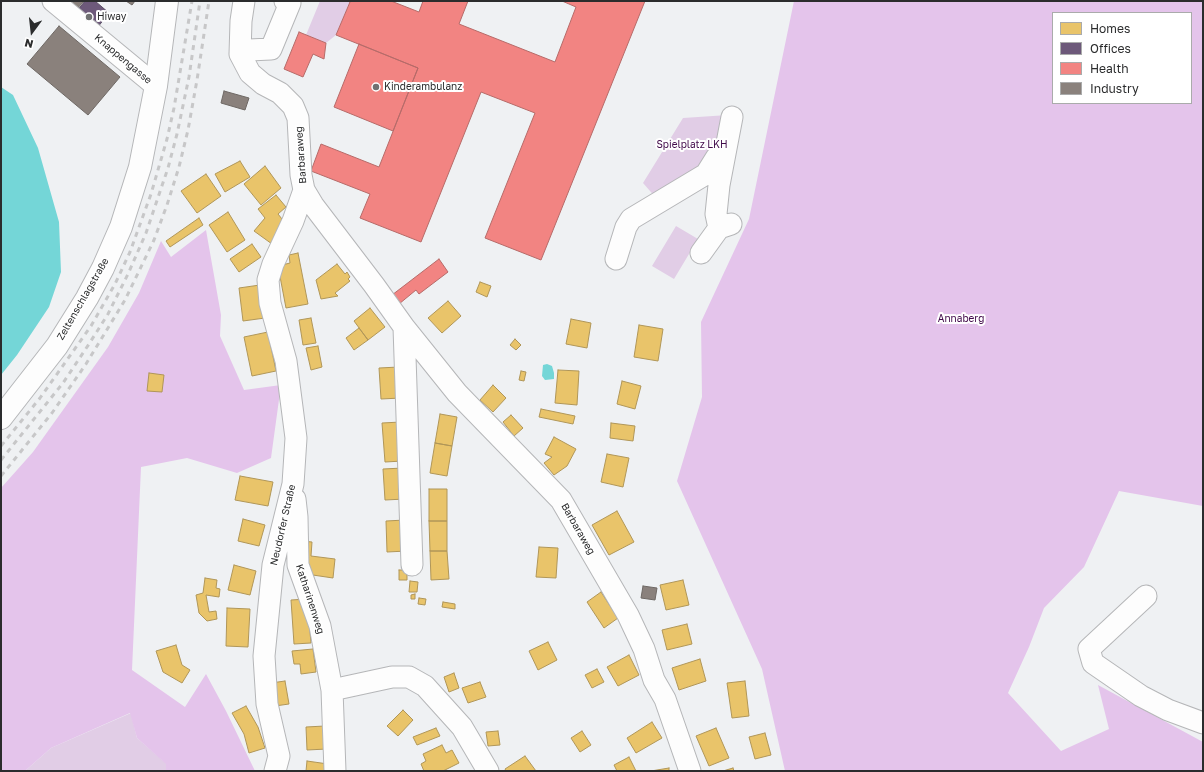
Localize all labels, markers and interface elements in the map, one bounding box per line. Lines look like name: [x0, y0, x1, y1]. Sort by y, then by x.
place label: Hiway: [97, 11, 126, 23]
north arrow: [12, 12, 52, 52]
marker: Hiway: [84, 12, 94, 22]
legend: [1052, 12, 1192, 104]
text: Homes: [1090, 21, 1130, 36]
street label: Knappengasse: [92, 32, 154, 86]
text: N: [23, 37, 34, 51]
text: Offices: [1090, 41, 1131, 56]
text: Health: [1090, 61, 1129, 76]
place label: Kinderambulanz: [384, 81, 462, 93]
text: Industry: [1090, 81, 1139, 96]
marker: Kinderambulanz: [371, 82, 381, 92]
street label: Barbaraweg: [293, 126, 309, 184]
park label: Spielplatz LKH: [656, 139, 728, 151]
street label: Zeltenschlagstraße: [55, 256, 111, 342]
park label: Annaberg: [938, 313, 984, 325]
street label: Neudorfer Straße: [268, 483, 298, 567]
street label: Barbaraweg: [558, 501, 598, 557]
street label: Katharinenweg: [293, 563, 327, 635]

